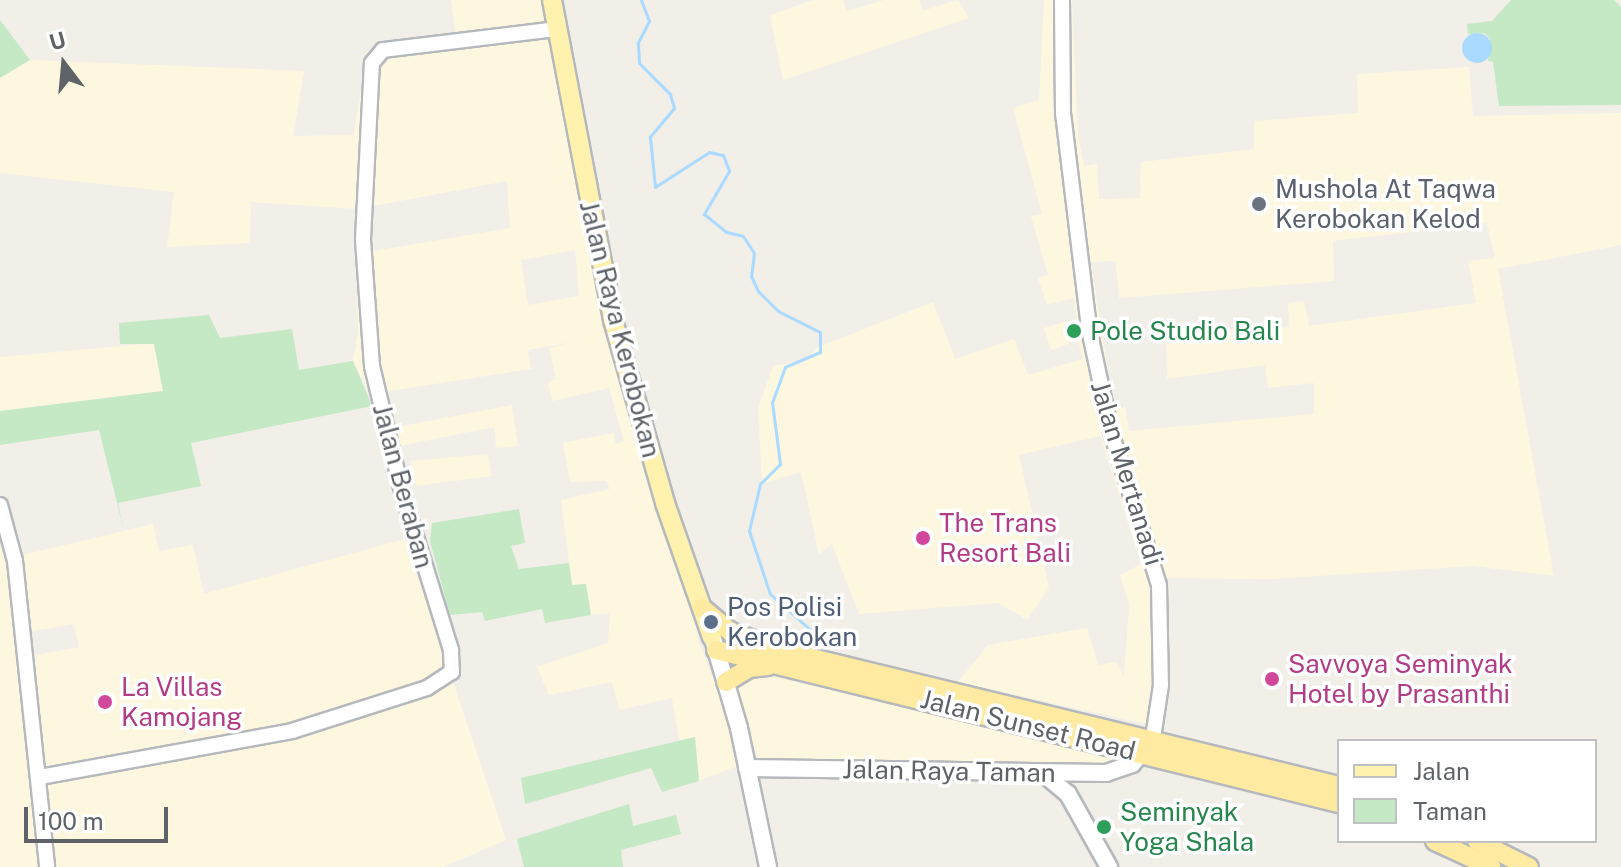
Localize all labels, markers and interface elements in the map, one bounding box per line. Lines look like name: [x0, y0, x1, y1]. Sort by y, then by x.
north arrow: [24, 24, 104, 104]
text: U: [46, 26, 69, 56]
place label: Mushola At Taqwa Kerobokan Kelod: [1275, 173, 1496, 234]
marker: Mushola At Taqwa Kerobokan Kelod: [1250, 195, 1268, 213]
street label: Jalan Raya Kerobokan: [573, 197, 667, 461]
place label: Pole Studio Bali: [1090, 315, 1280, 347]
marker: Pole Studio Bali: [1065, 322, 1083, 340]
street label: Jalan Mertanadi: [1084, 377, 1170, 569]
street label: Jalan Beraban: [366, 400, 440, 572]
place label: The Trans Resort Bali: [939, 507, 1071, 568]
marker: The Trans Resort Bali: [914, 529, 932, 547]
place label: Pos Polisi Kerobokan: [727, 591, 857, 652]
marker: Pos Polisi Kerobokan: [702, 613, 720, 631]
place label: Savvoya Seminyak Hotel by Prasanthi: [1288, 648, 1513, 710]
marker: Savvoya Seminyak Hotel by Prasanthi: [1263, 670, 1281, 688]
place label: La Villas Kamojang: [121, 671, 242, 732]
street label: Jalan Sunset Road: [917, 683, 1139, 767]
marker: La Villas Kamojang: [96, 693, 114, 711]
legend: [1337, 739, 1597, 843]
street label: Jalan Raya Taman: [842, 754, 1056, 788]
text: Jalan: [1413, 757, 1470, 785]
scale bar: [28, 791, 172, 841]
place label: Seminyak Yoga Shala: [1120, 796, 1254, 858]
text: Taman: [1413, 797, 1487, 825]
text: 100 m: [38, 807, 104, 835]
marker: Seminyak Yoga Shala: [1095, 818, 1113, 836]

